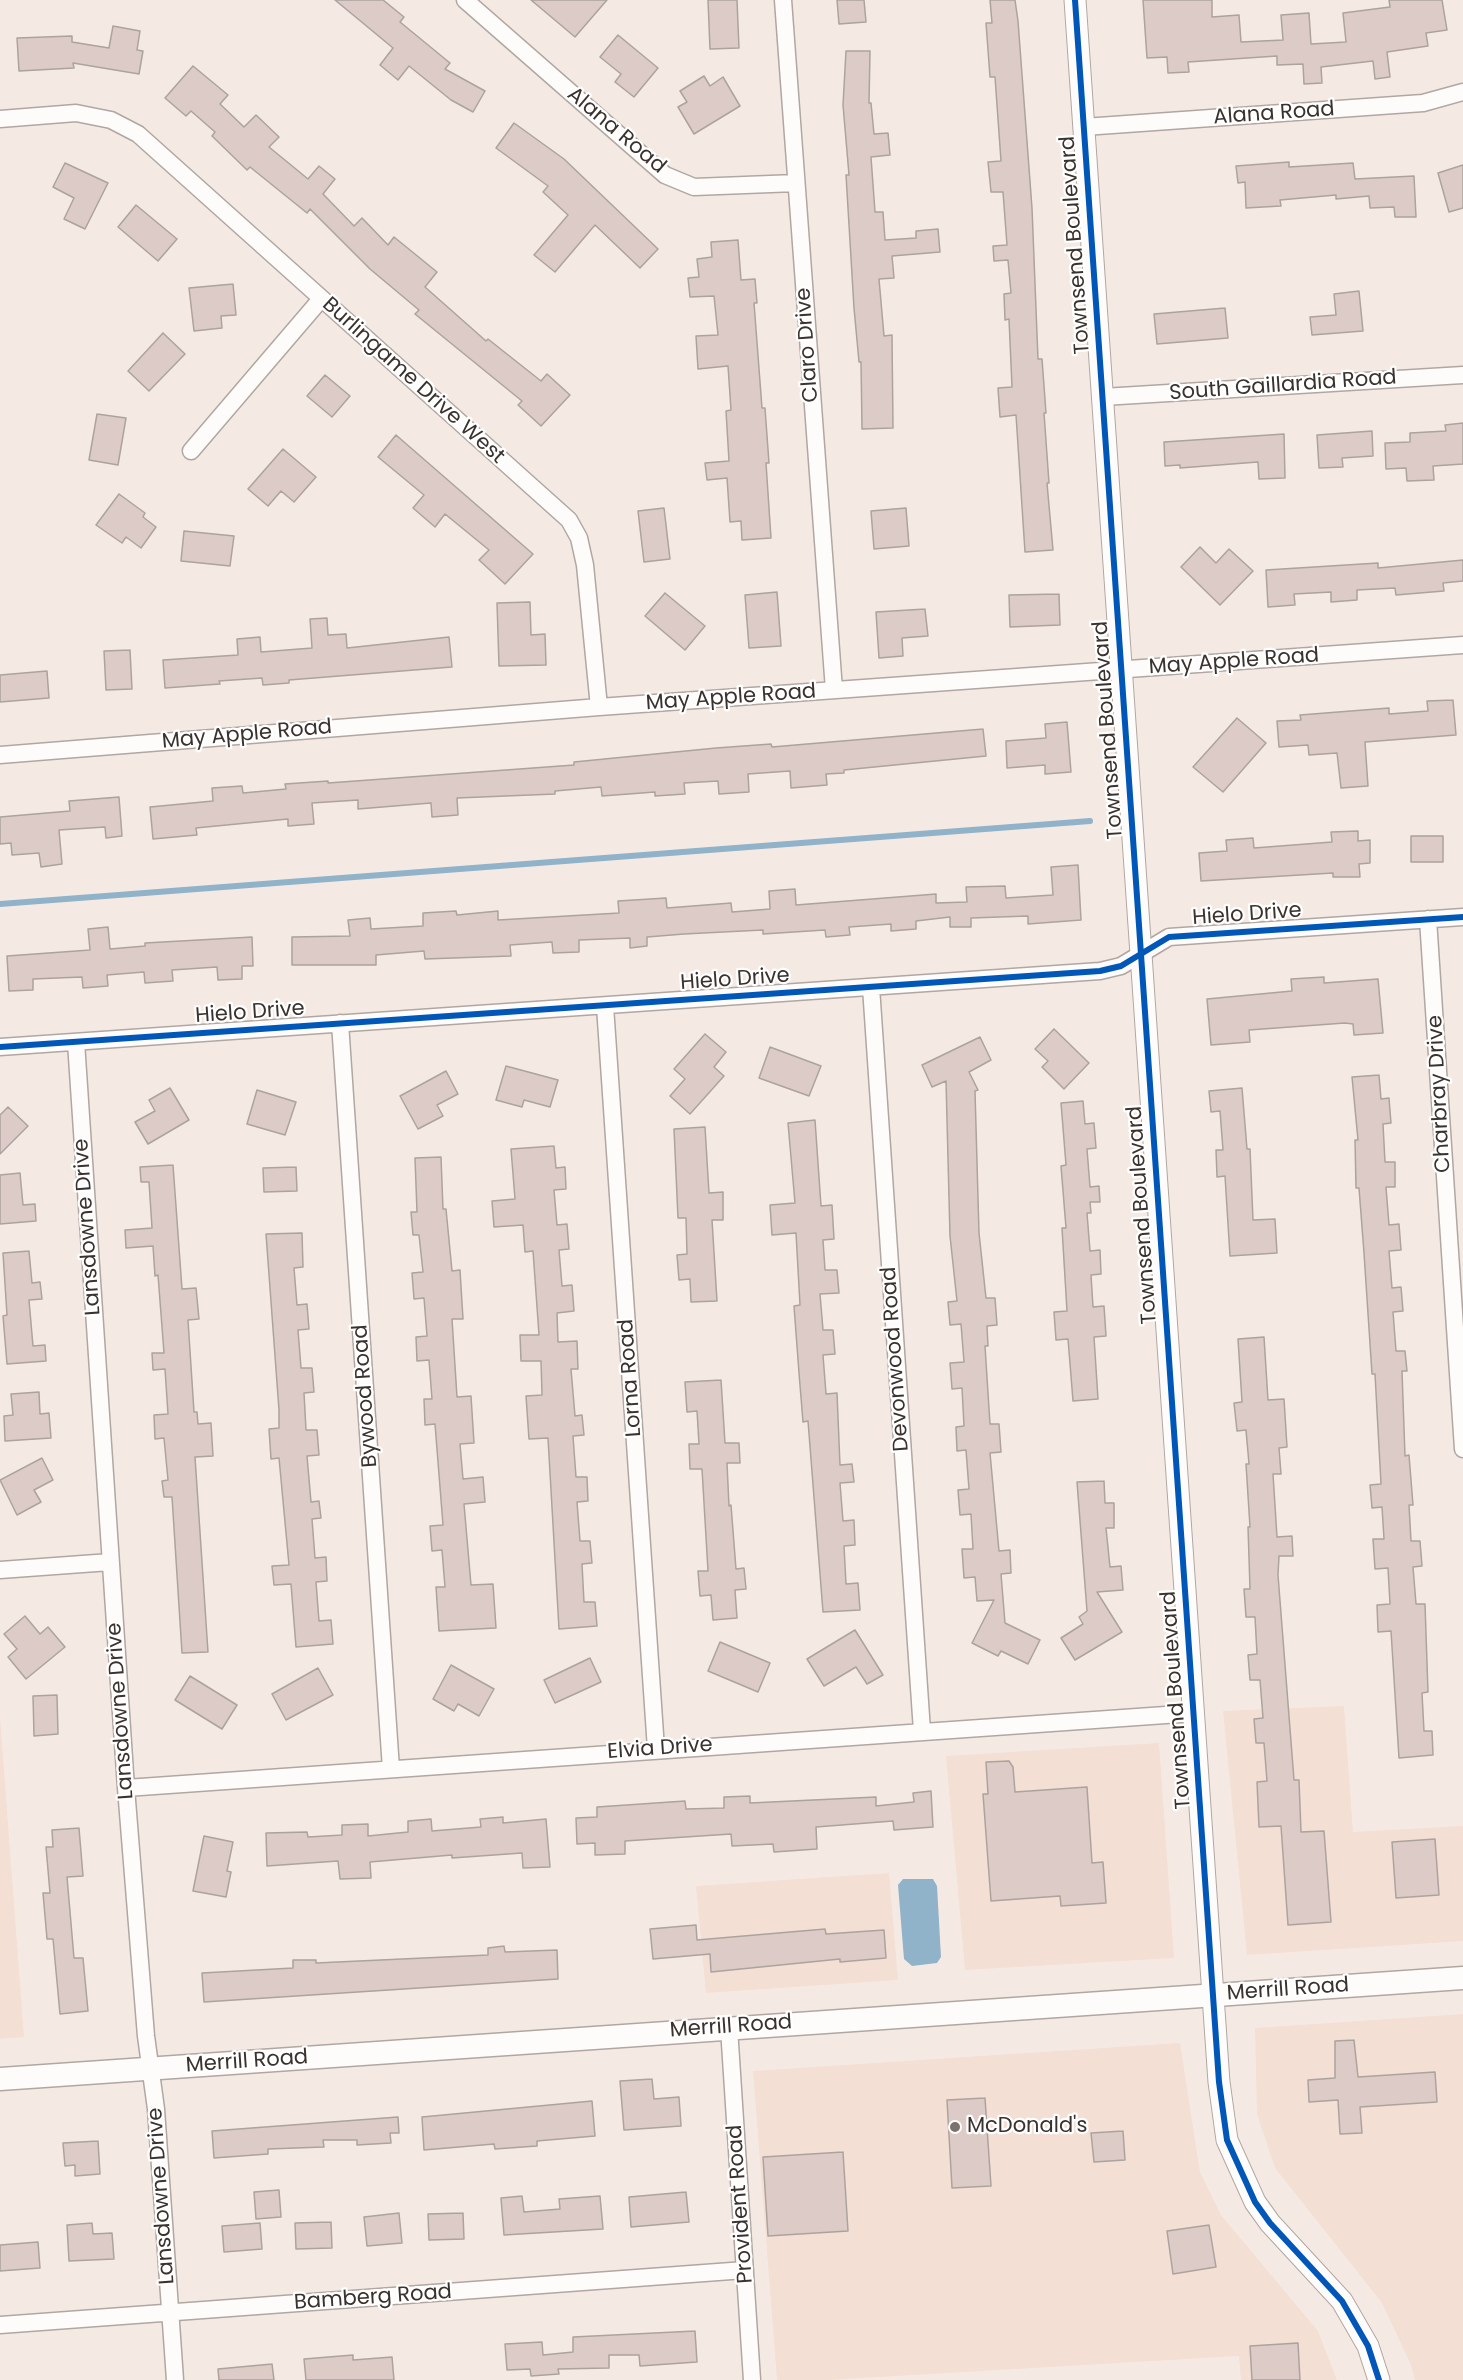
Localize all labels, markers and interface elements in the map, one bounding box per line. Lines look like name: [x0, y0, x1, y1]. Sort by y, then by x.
street label: Alana Road: [561, 82, 671, 180]
street label: Alana Road: [1213, 97, 1335, 131]
street label: Townsend Boulevard: [1056, 135, 1096, 355]
street label: Claro Drive: [791, 287, 825, 403]
street label: Burlingame Drive West: [317, 292, 509, 470]
street label: South Gaillardia Road: [1169, 365, 1397, 407]
street label: Townsend Boulevard: [1089, 620, 1129, 840]
street label: May Apple Road: [1148, 643, 1320, 681]
street label: May Apple Road: [645, 679, 817, 717]
street label: May Apple Road: [161, 715, 333, 755]
street label: Hielo Drive: [1191, 899, 1303, 931]
street label: Hielo Drive: [679, 964, 791, 996]
street label: Hielo Drive: [194, 997, 306, 1029]
street label: Charbray Drive: [1423, 1014, 1457, 1174]
street label: Townsend Boulevard: [1123, 1105, 1163, 1325]
street label: Lansdowne Drive: [69, 1138, 107, 1316]
street label: Devonwood Road: [877, 1266, 915, 1452]
street label: Lorna Road: [614, 1318, 648, 1438]
street label: Bywood Road: [348, 1324, 384, 1468]
street label: Townsend Boulevard: [1157, 1590, 1197, 1810]
street label: Lansdowne Drive: [102, 1622, 140, 1800]
street label: Elvia Drive: [607, 1733, 713, 1765]
street label: Merrill Road: [1226, 1973, 1350, 2007]
street label: Merrill Road: [669, 2010, 793, 2044]
street label: Merrill Road: [185, 2045, 309, 2079]
street label: Lansdowne Drive: [143, 2107, 181, 2285]
place label: McDonald's: [967, 2114, 1087, 2140]
marker: McDonald's: [948, 2120, 962, 2134]
street label: Provident Road: [723, 2124, 759, 2284]
street label: Bamberg Road: [293, 2280, 453, 2316]

